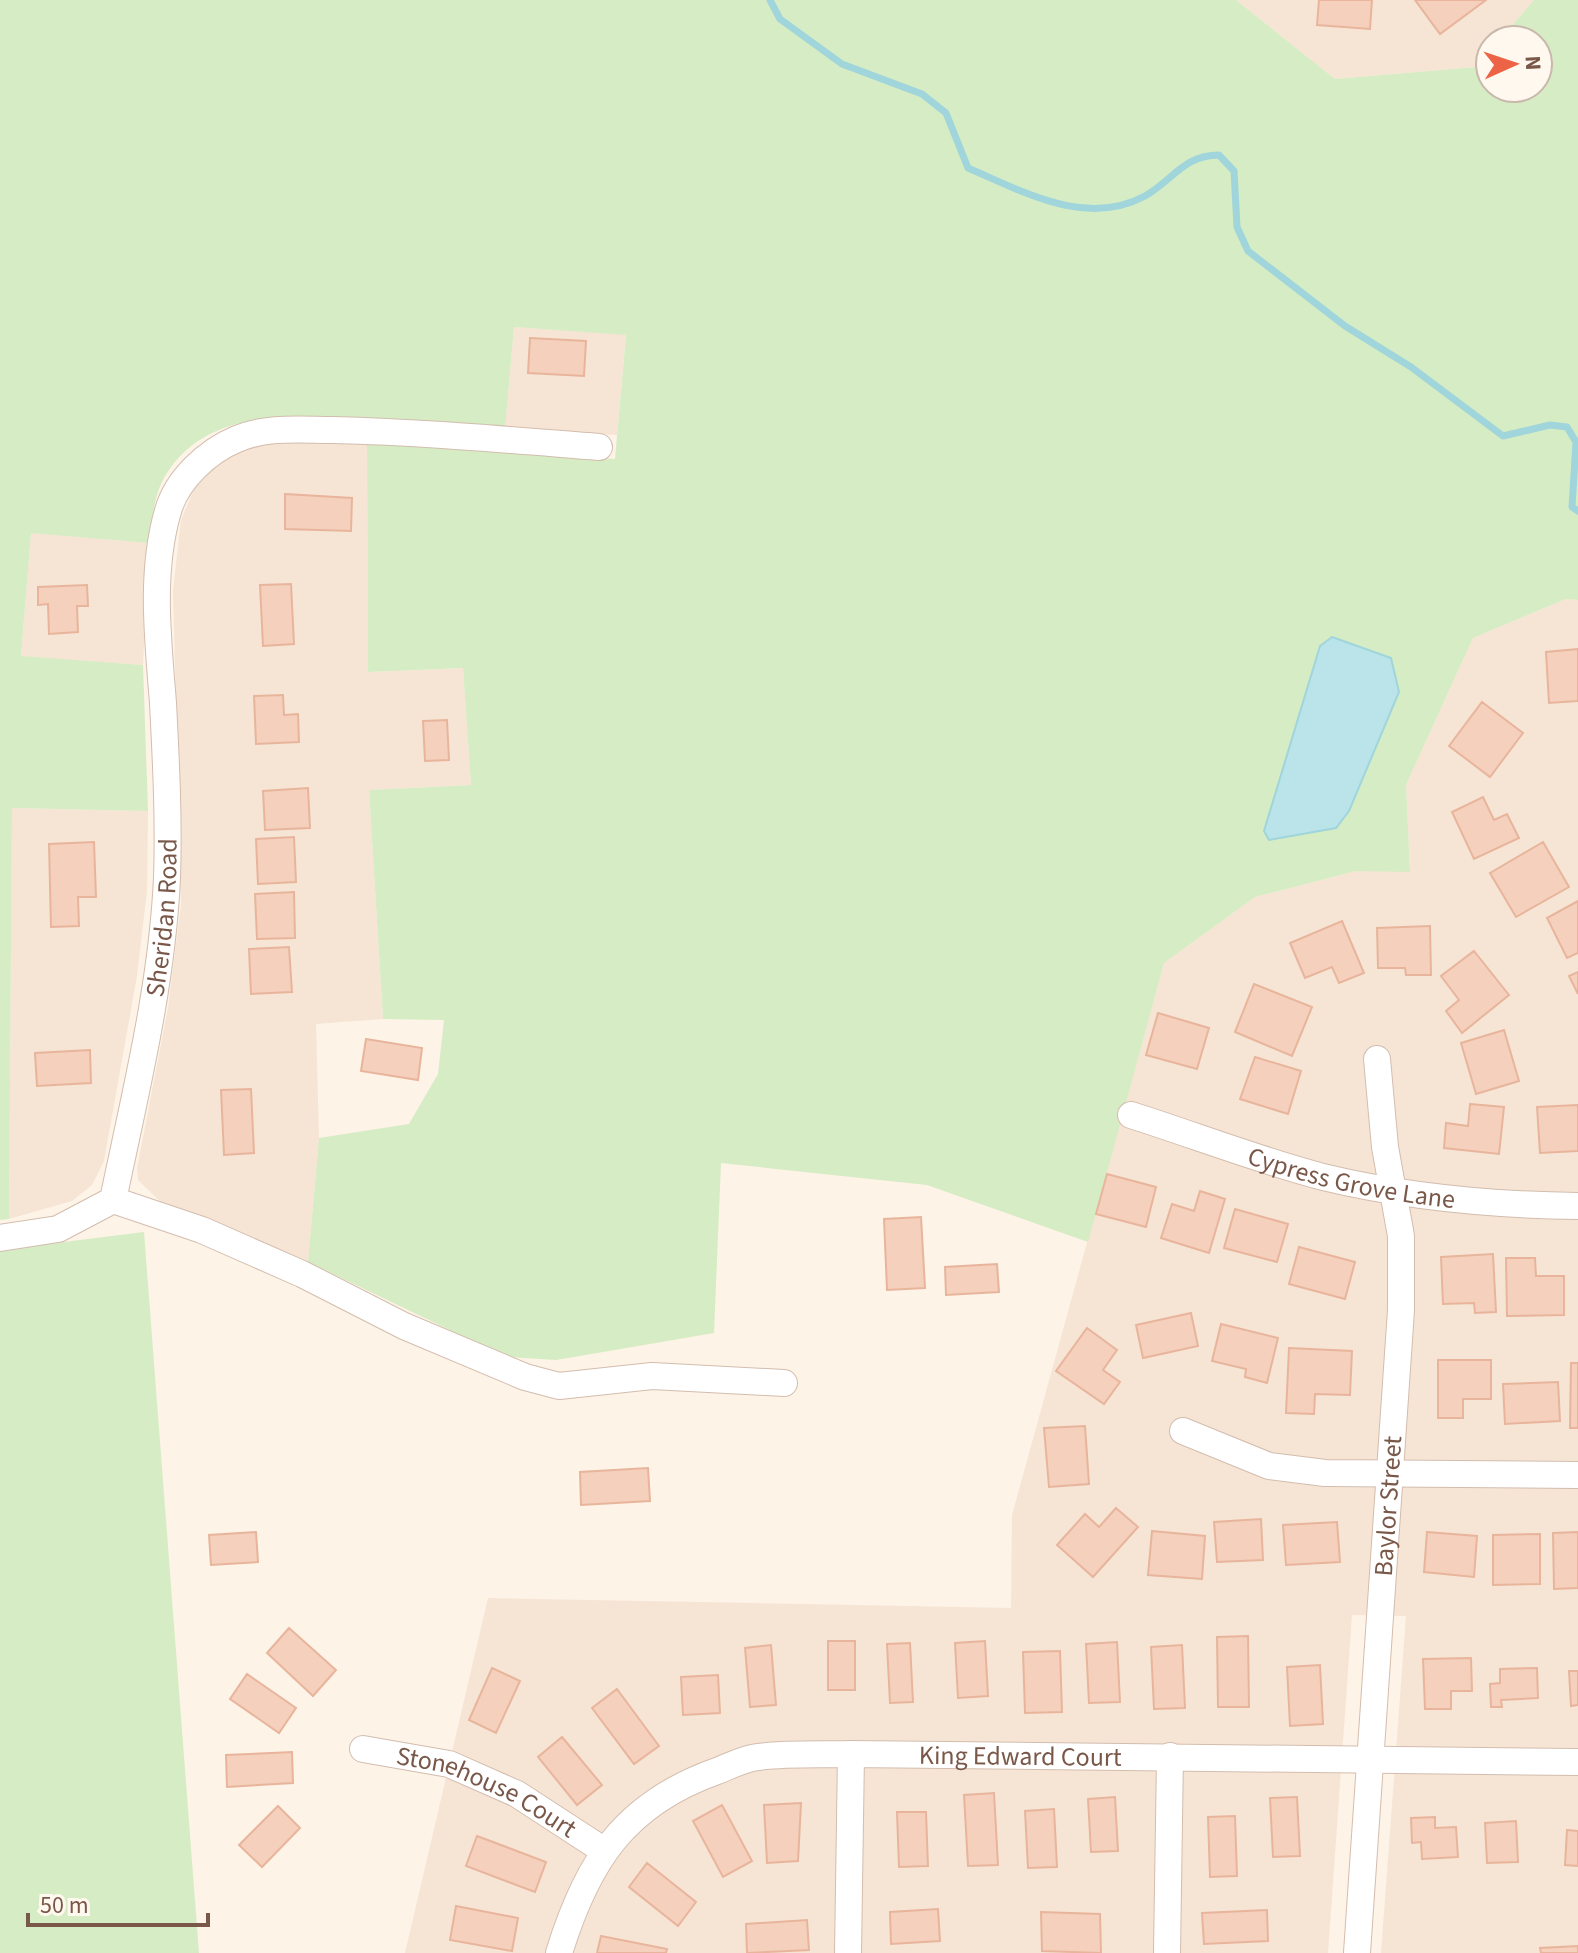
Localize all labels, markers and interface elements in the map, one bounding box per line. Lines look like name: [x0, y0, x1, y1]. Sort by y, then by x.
north arrow: [1474, 24, 1554, 104]
text: N: [1517, 55, 1549, 71]
street label: Sheridan Road: [136, 838, 187, 1000]
street label: Cypress Grove Lane: [1243, 1138, 1457, 1218]
street label: Baylor Street: [1365, 1434, 1411, 1578]
street label: Stonehouse Court: [394, 1737, 584, 1847]
street label: King Edward Court: [919, 1737, 1122, 1776]
scale bar: [28, 1877, 208, 1927]
text: 50 m: [40, 1888, 89, 1923]

